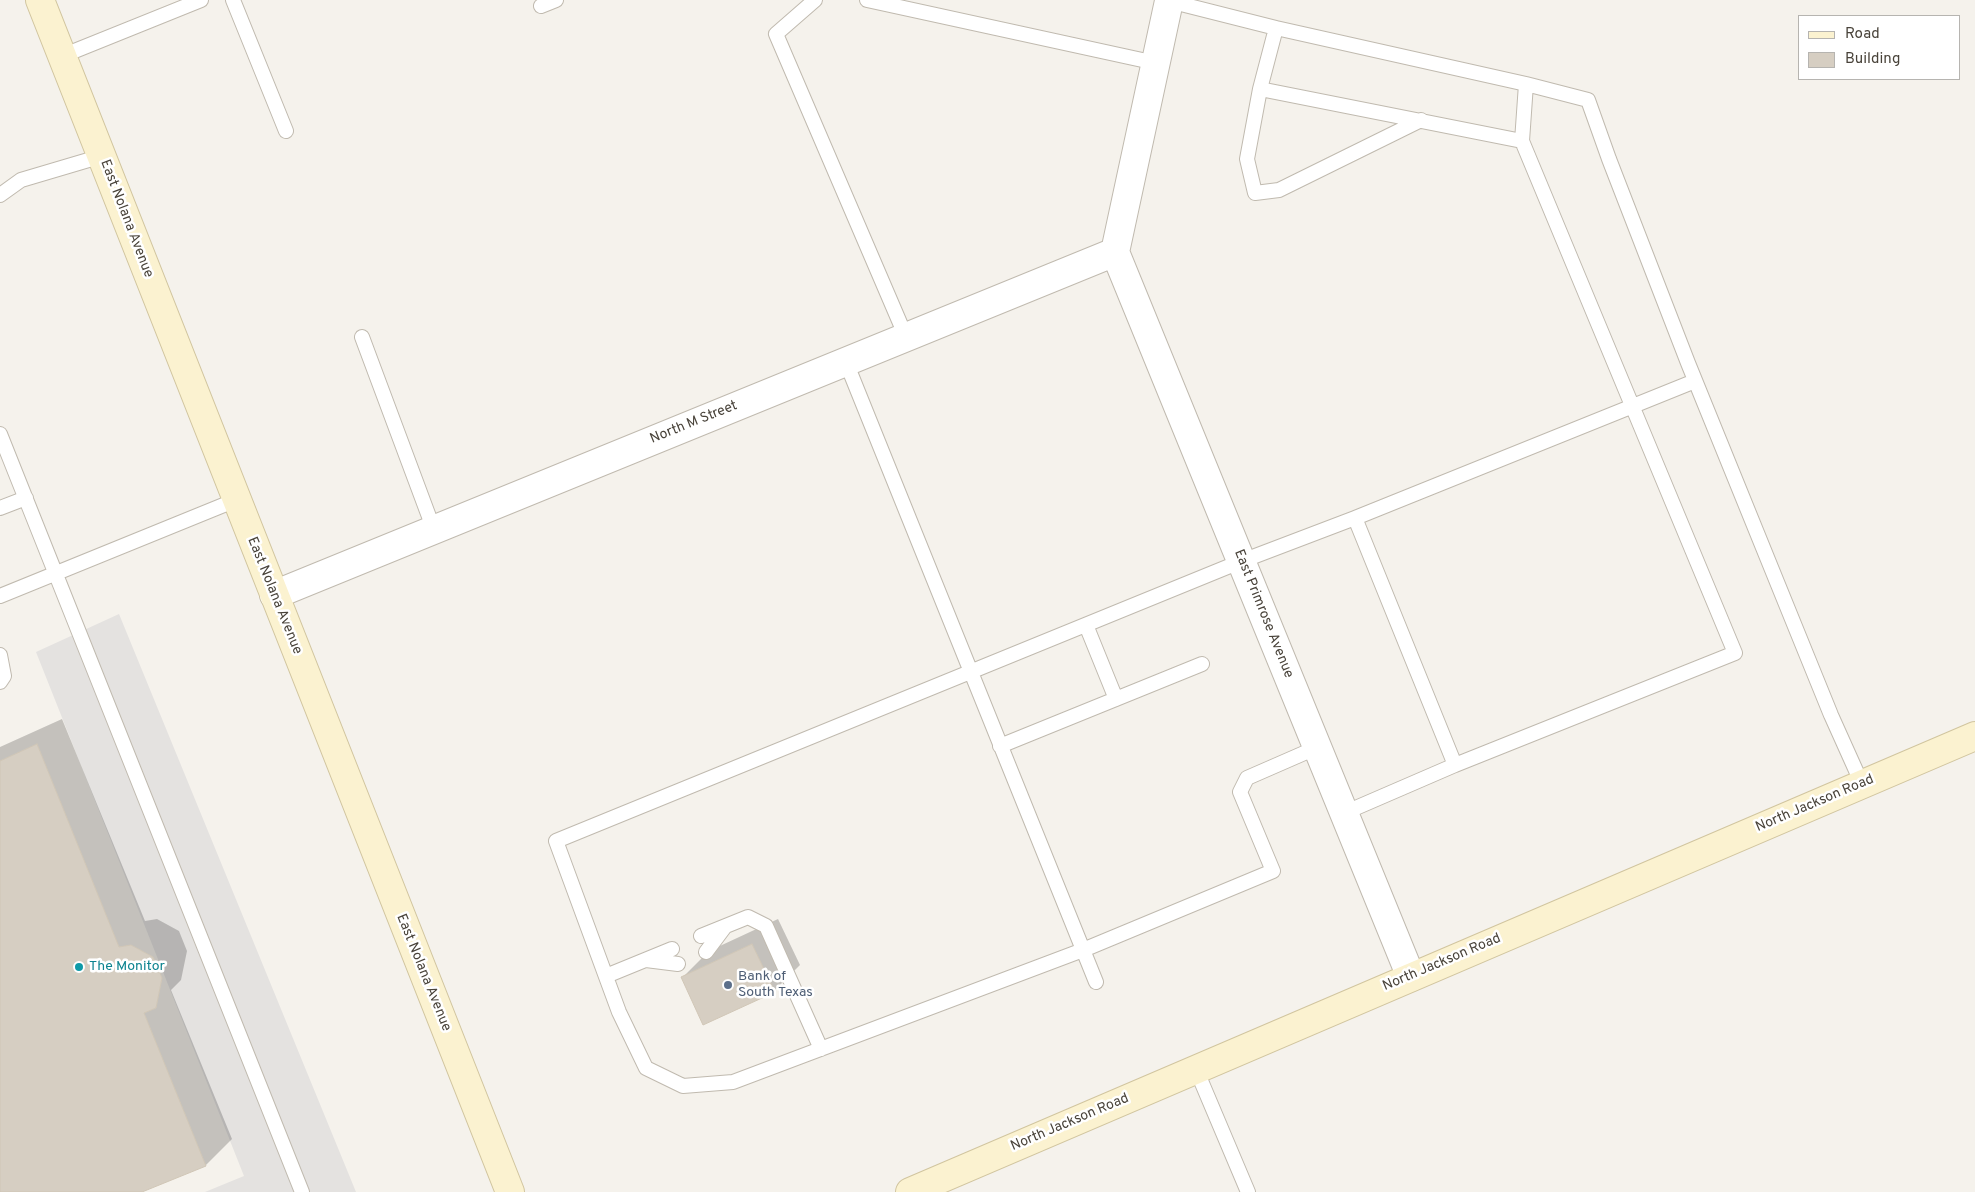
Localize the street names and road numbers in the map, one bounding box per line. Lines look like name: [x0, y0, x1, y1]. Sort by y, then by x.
street label: East Nolana Avenue: [96, 158, 156, 280]
street label: North M Street: [648, 398, 740, 448]
street label: East Nolana Avenue: [243, 535, 305, 657]
street label: East Primrose Avenue: [1229, 547, 1297, 681]
street label: North Jackson Road: [1753, 772, 1877, 836]
street label: East Nolana Avenue: [392, 912, 454, 1034]
street label: North Jackson Road: [1380, 931, 1504, 995]
street label: North Jackson Road: [1008, 1091, 1132, 1155]

